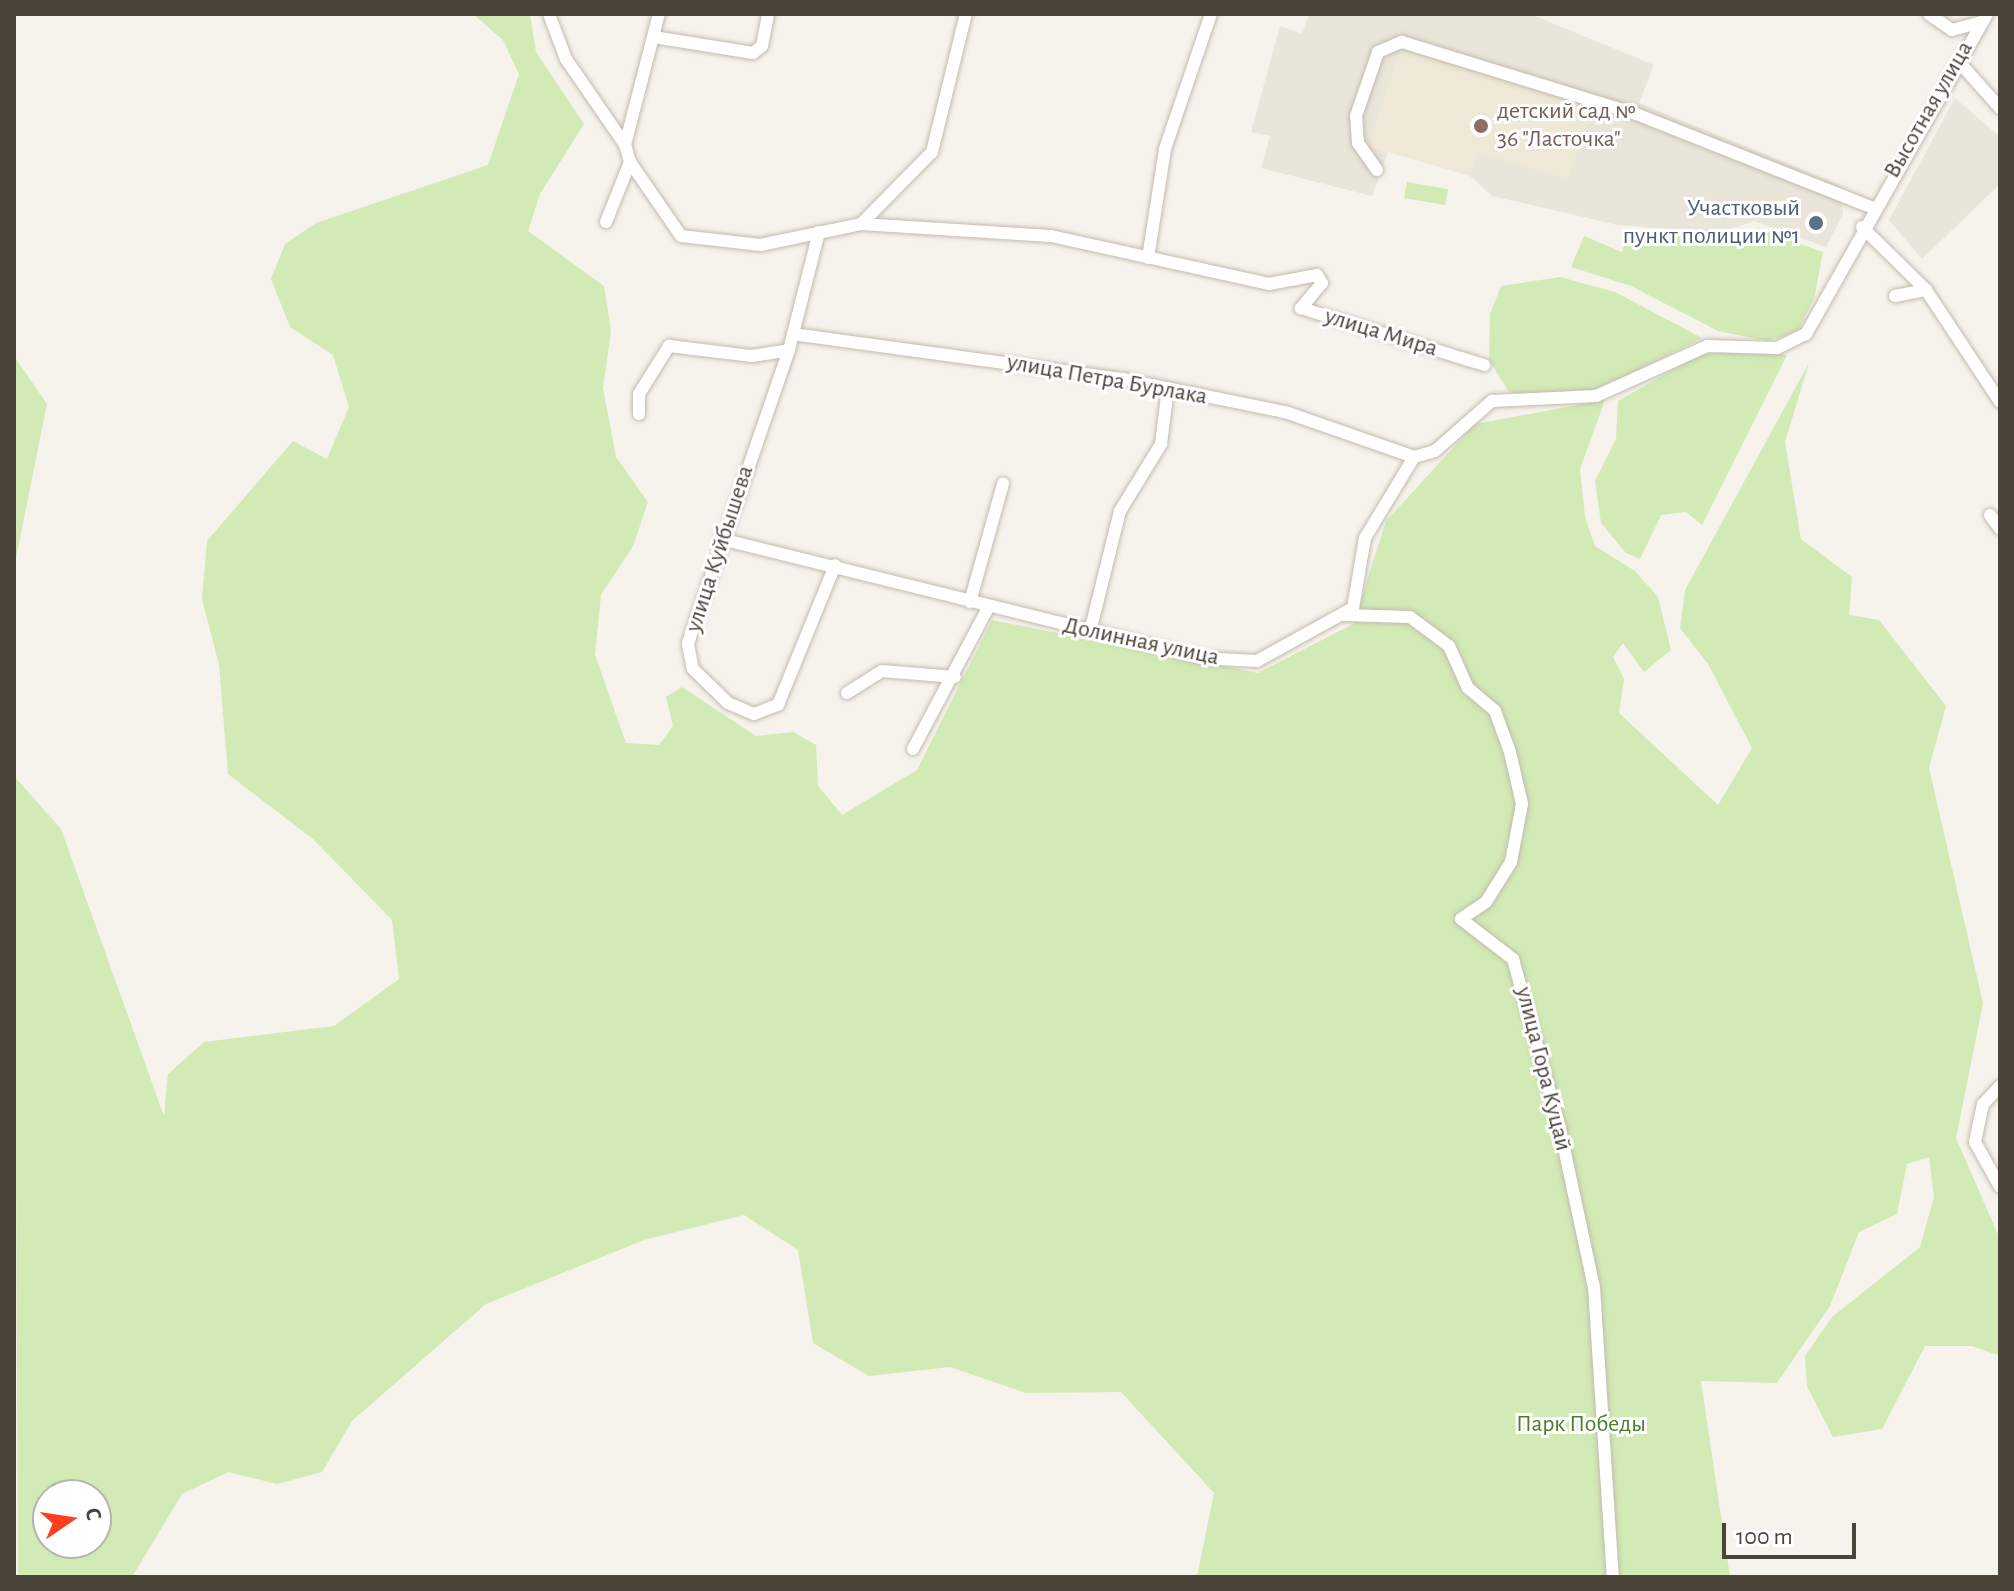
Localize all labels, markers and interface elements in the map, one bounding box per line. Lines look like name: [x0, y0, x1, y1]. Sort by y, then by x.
street label: Высотная улица: [1878, 36, 1980, 184]
place label: детский сад № 36 "Ласточка": [1497, 98, 1636, 154]
marker: детский сад № 36 "Ласточка": [1472, 117, 1490, 135]
place label: Участковый пункт полиции №1: [1623, 195, 1800, 251]
marker: Участковый пункт полиции №1: [1807, 214, 1825, 232]
street label: улица Мира: [1321, 302, 1441, 364]
street label: улица Петра Бурлака: [1005, 348, 1209, 412]
street label: улица Куйбышева: [679, 462, 761, 636]
street label: Долинная улица: [1060, 611, 1222, 673]
street label: улица Гора Куцай: [1509, 984, 1577, 1154]
park label: Парк Победы: [1516, 1411, 1646, 1439]
north arrow: [32, 1479, 112, 1559]
text: С: [81, 1506, 106, 1522]
scale bar: [1726, 1507, 1860, 1557]
text: 100 m: [1736, 1525, 1793, 1549]

